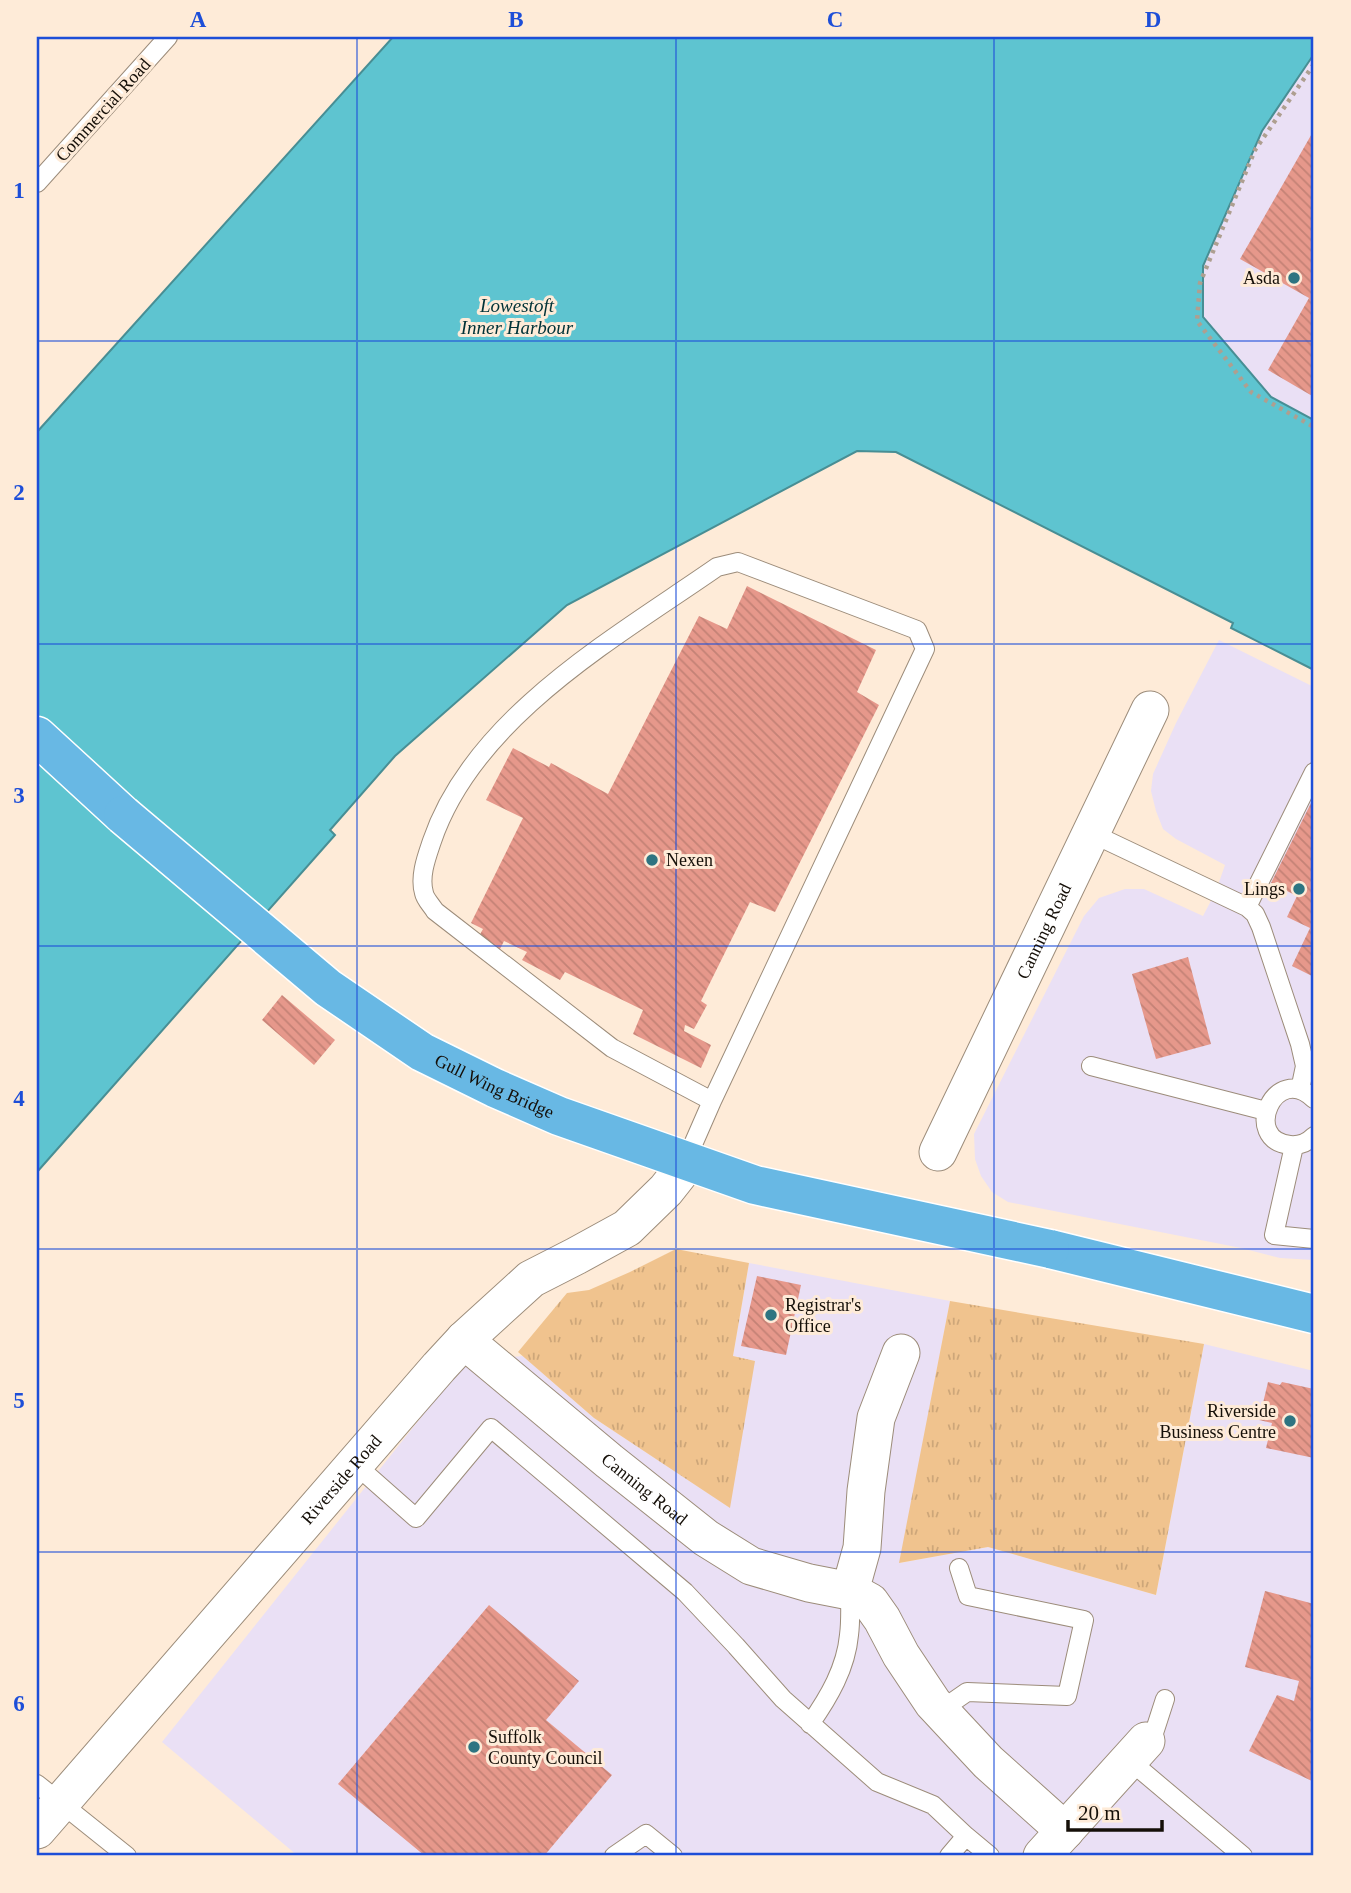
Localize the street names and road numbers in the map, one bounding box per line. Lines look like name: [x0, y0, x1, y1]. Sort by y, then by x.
street label: Commercial Road: [52, 54, 154, 166]
street label: Canning Road: [1013, 880, 1075, 982]
street label: Gull Wing Bridge: [431, 1050, 557, 1122]
street label: Riverside Road: [297, 1431, 385, 1528]
street label: Canning Road: [598, 1449, 691, 1529]

